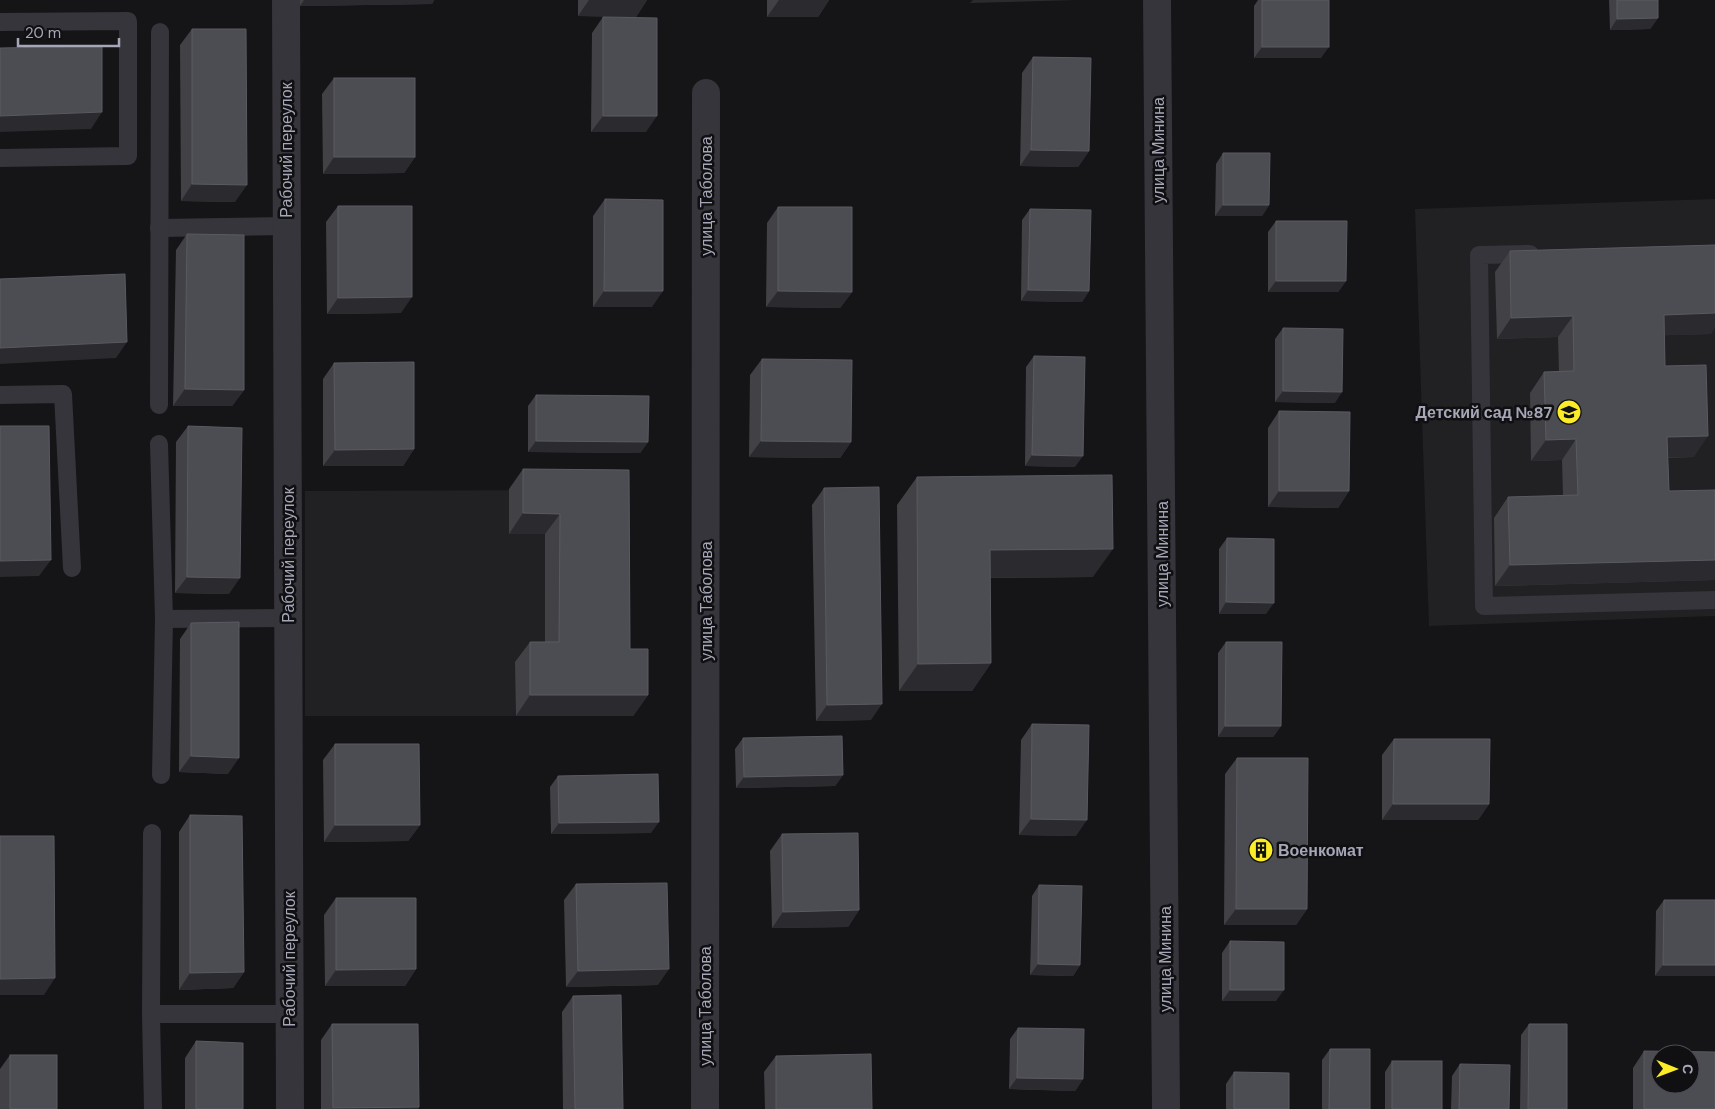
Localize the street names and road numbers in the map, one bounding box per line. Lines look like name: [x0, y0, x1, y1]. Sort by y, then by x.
street label: Рабочий переулок: [276, 81, 297, 218]
street label: улица Минина: [1148, 97, 1169, 203]
street label: улица Таболова: [696, 136, 717, 256]
street label: Рабочий переулок: [278, 486, 299, 623]
street label: улица Минина: [1152, 501, 1173, 607]
street label: улица Таболова: [696, 541, 717, 661]
street label: Рабочий переулок: [279, 890, 300, 1027]
street label: улица Минина: [1155, 906, 1176, 1012]
street label: улица Таболова: [695, 946, 716, 1066]

